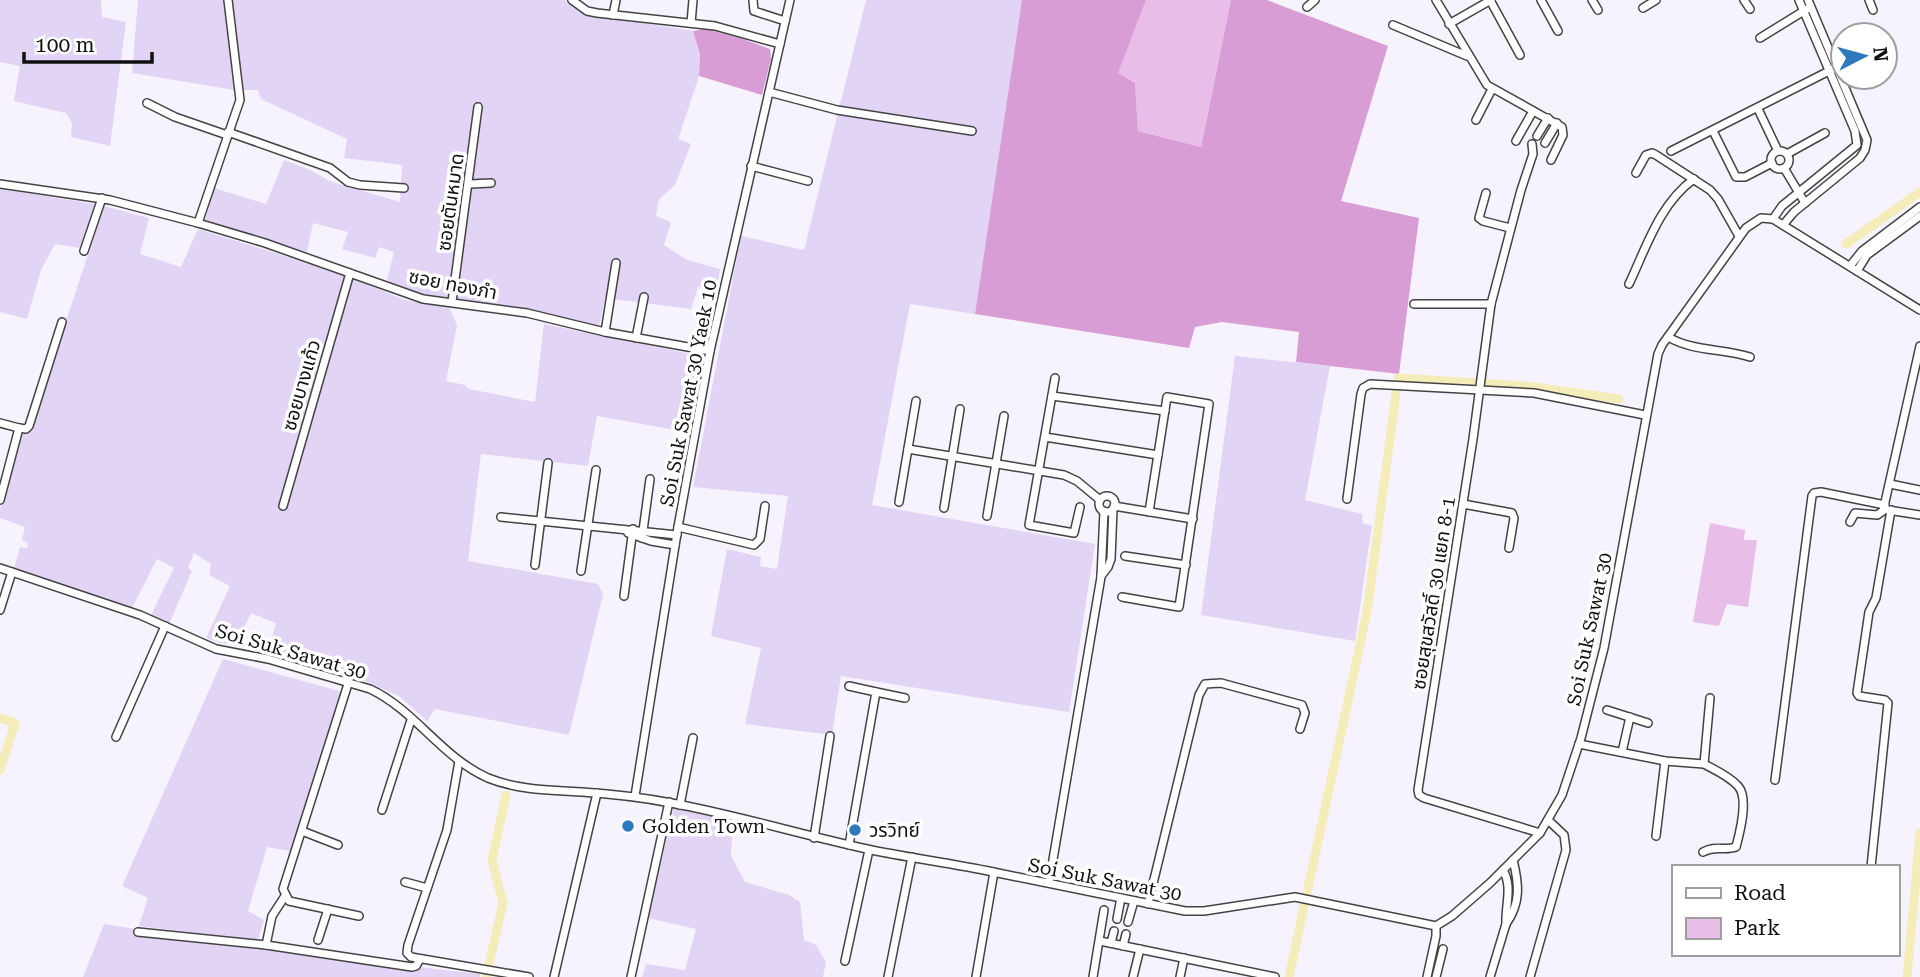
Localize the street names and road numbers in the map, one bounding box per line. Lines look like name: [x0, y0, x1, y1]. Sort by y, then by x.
street label: ซอยตันหมาด: [432, 152, 469, 253]
street label: ซอย ทองภํา: [407, 265, 499, 304]
street label: Soi Suk Sawat 30 Yaek 10: [655, 278, 722, 508]
street label: ซอยบางแก้ว: [278, 337, 325, 433]
street label: ซอยสุขสวัสดิ์ 30 แยก 8-1: [1407, 495, 1460, 691]
street label: Soi Suk Sawat 30: [1562, 551, 1617, 708]
street label: Soi Suk Sawat 30: [213, 619, 369, 684]
street label: Soi Suk Sawat 30: [1026, 853, 1184, 906]

